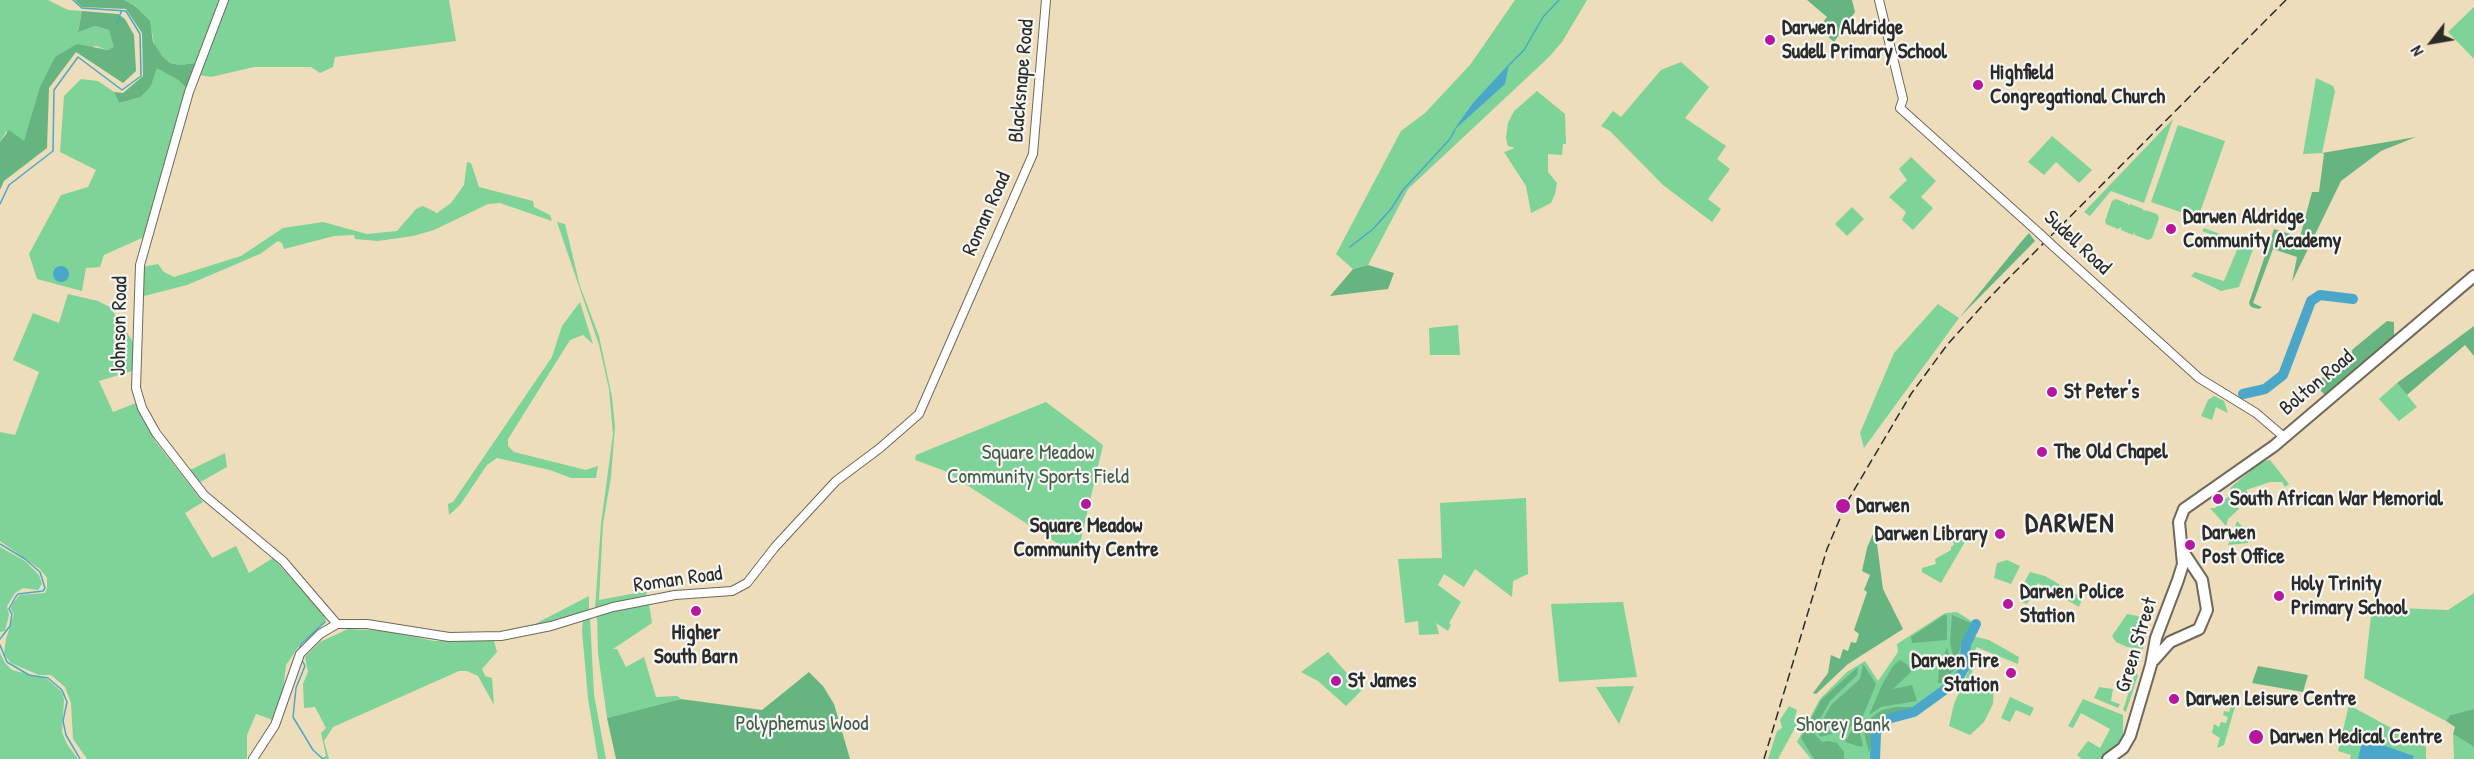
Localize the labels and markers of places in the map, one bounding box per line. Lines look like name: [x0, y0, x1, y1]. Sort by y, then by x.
place label: Darwen Aldridge Sudell Primary School: [1782, 15, 1947, 65]
marker: Darwen Aldridge Sudell Primary School: [1763, 33, 1777, 47]
place label: Highfield Congregational Church: [1990, 60, 2165, 110]
marker: Highfield Congregational Church: [1971, 78, 1985, 92]
place label: Darwen Aldridge Community Academy: [2183, 204, 2341, 254]
marker: Darwen Aldridge Community Academy: [2164, 222, 2178, 236]
place label: St Peter's: [2064, 379, 2139, 405]
marker: St Peter's: [2045, 385, 2059, 399]
place label: The Old Chapel: [2054, 439, 2168, 465]
marker: The Old Chapel: [2035, 445, 2049, 459]
place label: South African War Memorial: [2230, 486, 2443, 512]
marker: South African War Memorial: [2211, 492, 2225, 506]
place label: Darwen: [1856, 493, 1910, 519]
marker: Square Meadow Community Centre: [1079, 497, 1093, 511]
marker: Darwen: [1834, 497, 1852, 515]
place label: Square Meadow Community Centre: [1013, 513, 1159, 563]
place label: Darwen Post Office: [2202, 520, 2285, 570]
place label: Darwen Library: [1875, 521, 1988, 547]
marker: Darwen Library: [1993, 527, 2007, 541]
marker: Darwen Post Office: [2183, 538, 2197, 552]
place label: Holy Trinity Primary School: [2291, 571, 2407, 621]
place label: Darwen Police Station: [2020, 579, 2124, 629]
marker: Holy Trinity Primary School: [2272, 589, 2286, 603]
marker: Darwen Police Station: [2001, 597, 2015, 611]
marker: Higher South Barn: [689, 604, 703, 618]
place label: Higher South Barn: [654, 620, 738, 670]
place label: Darwen Fire Station: [1911, 648, 1999, 698]
marker: Darwen Fire Station: [2004, 666, 2018, 680]
place label: St James: [1348, 668, 1416, 694]
marker: St James: [1329, 674, 1343, 688]
place label: Darwen Leisure Centre: [2186, 686, 2356, 712]
marker: Darwen Leisure Centre: [2167, 692, 2181, 706]
place label: Darwen Medical Centre: [2270, 724, 2442, 750]
marker: Darwen Medical Centre: [2247, 728, 2265, 746]

